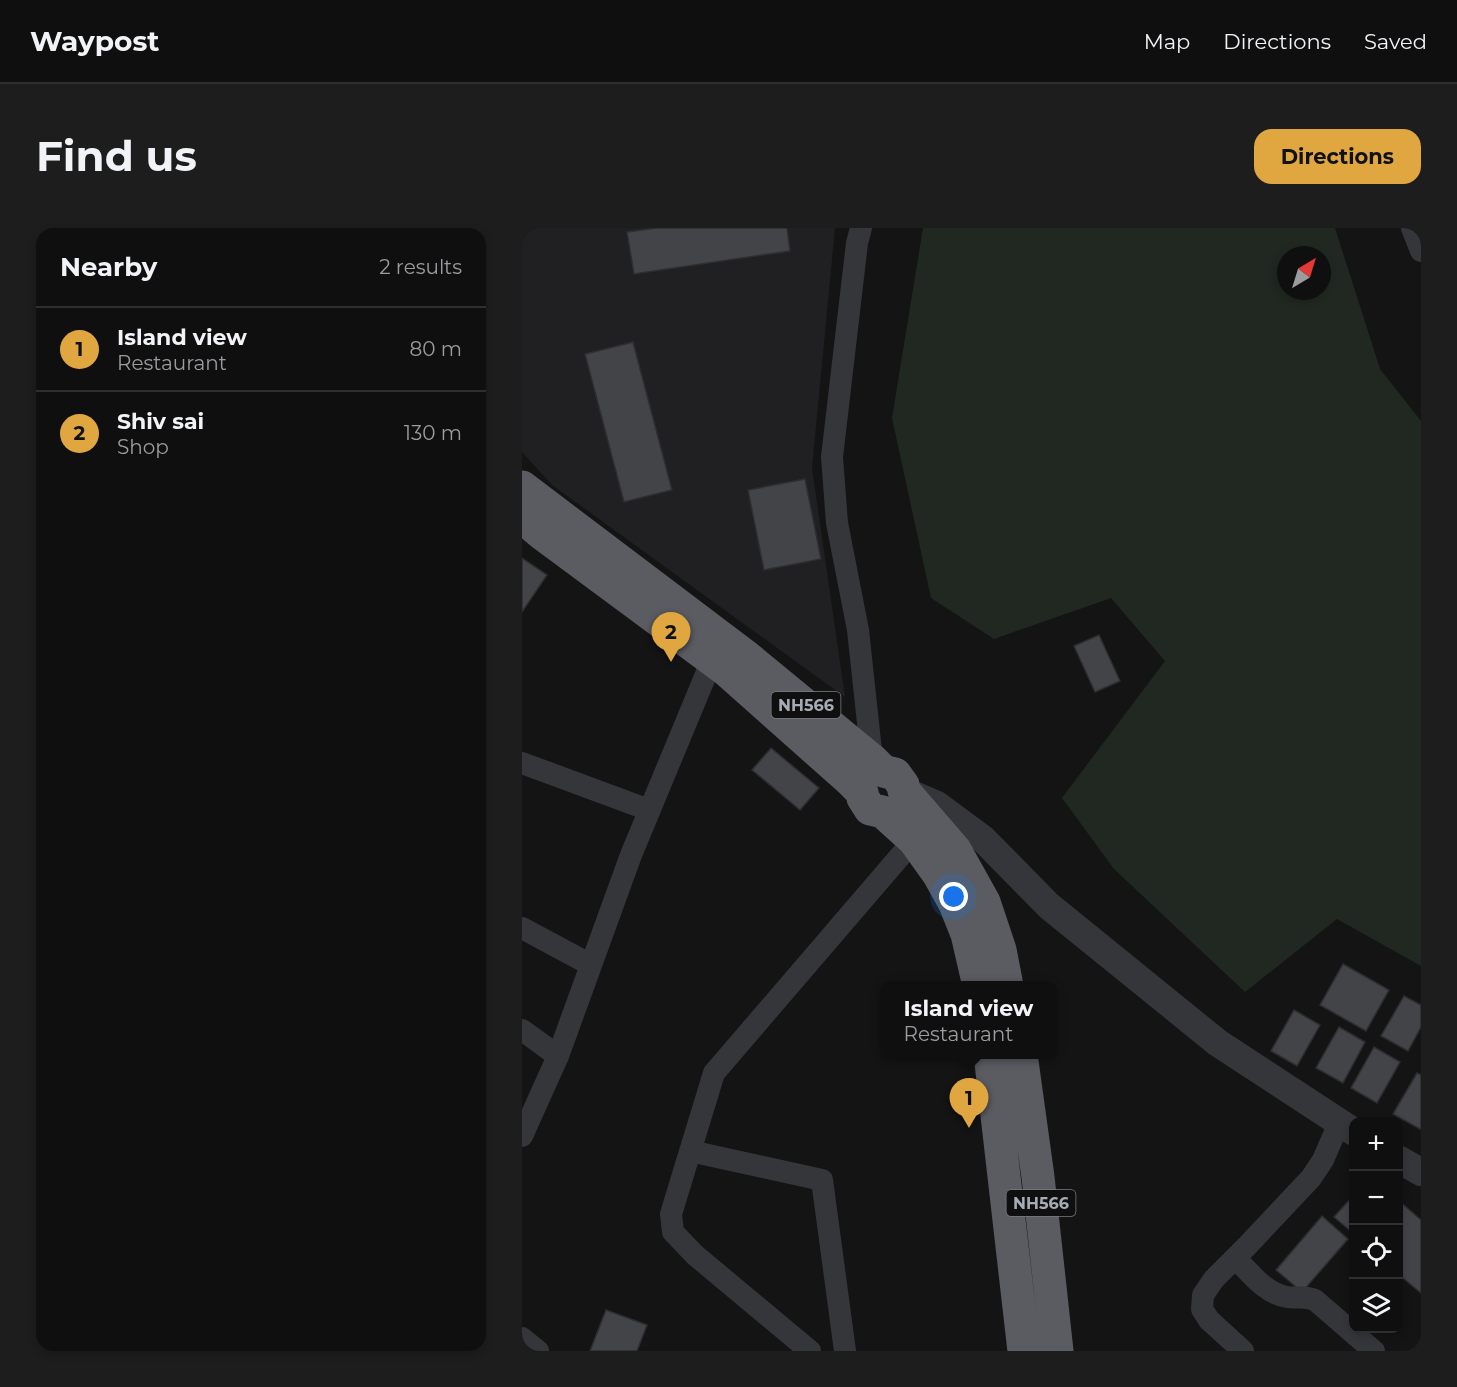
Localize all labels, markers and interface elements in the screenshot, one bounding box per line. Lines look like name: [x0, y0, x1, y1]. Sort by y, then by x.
text: Waypost: [30, 24, 160, 58]
text: Map: [1144, 29, 1190, 54]
text: Directions: [1223, 29, 1331, 54]
text: Saved: [1364, 29, 1427, 54]
button: Directions: [1254, 129, 1421, 184]
text: Find us: [36, 130, 197, 182]
north arrow: [1277, 246, 1331, 300]
text: Nearby: [60, 251, 157, 283]
text: 2 results: [379, 255, 462, 279]
text: Island view: [117, 324, 247, 351]
text: 1: [76, 337, 83, 361]
text: 80 m: [410, 337, 462, 361]
text: Restaurant: [117, 351, 227, 375]
text: Shiv sai: [117, 408, 204, 435]
text: 2: [74, 421, 85, 445]
text: 130 m: [404, 421, 462, 445]
text: Shop: [117, 435, 169, 459]
pin: 2: [652, 612, 690, 662]
road number: NH566: [772, 692, 840, 718]
your location: [939, 882, 968, 911]
popup: [880, 981, 1057, 1059]
text: Island view: [904, 995, 1033, 1022]
text: Restaurant: [904, 1022, 1013, 1046]
pin: 1: [950, 1078, 988, 1128]
map controls: [1349, 1117, 1403, 1333]
button: +: [1349, 1117, 1403, 1171]
button: −: [1349, 1171, 1403, 1225]
road number: NH566: [1006, 1190, 1076, 1216]
button: locate: [1349, 1225, 1403, 1279]
button: layers: [1349, 1279, 1403, 1333]

